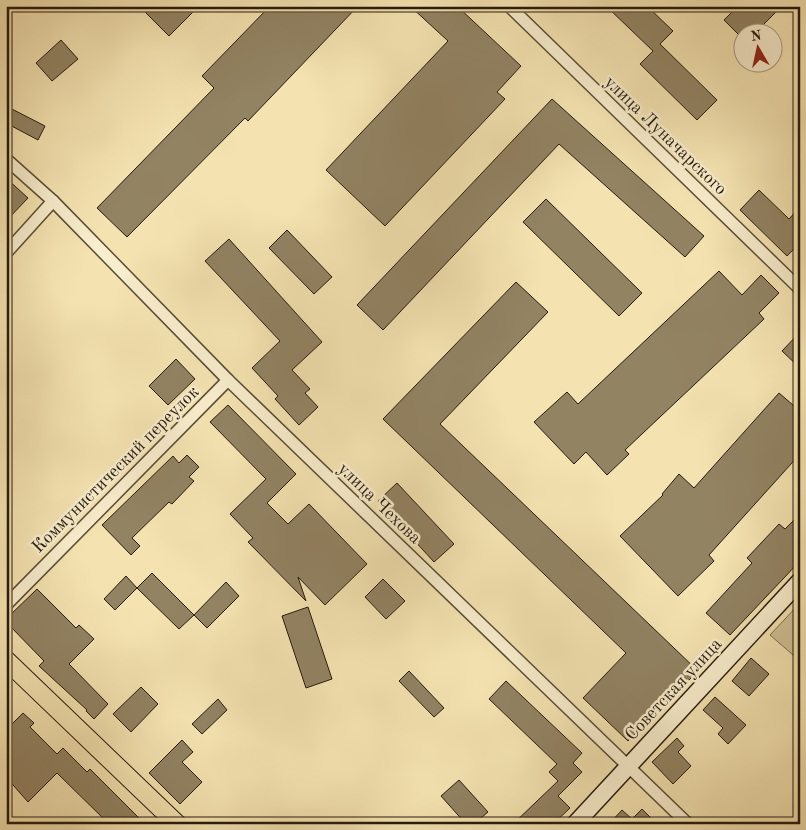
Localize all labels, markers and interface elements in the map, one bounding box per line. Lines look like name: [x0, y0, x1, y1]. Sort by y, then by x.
north arrow: [734, 22, 784, 72]
text: N: [750, 28, 763, 44]
street label: улица Луначарского: [601, 73, 730, 199]
street label: Коммунистический переулок: [29, 383, 203, 557]
street label: улица Чехова: [334, 460, 424, 548]
street label: Советская улица: [622, 635, 726, 744]

